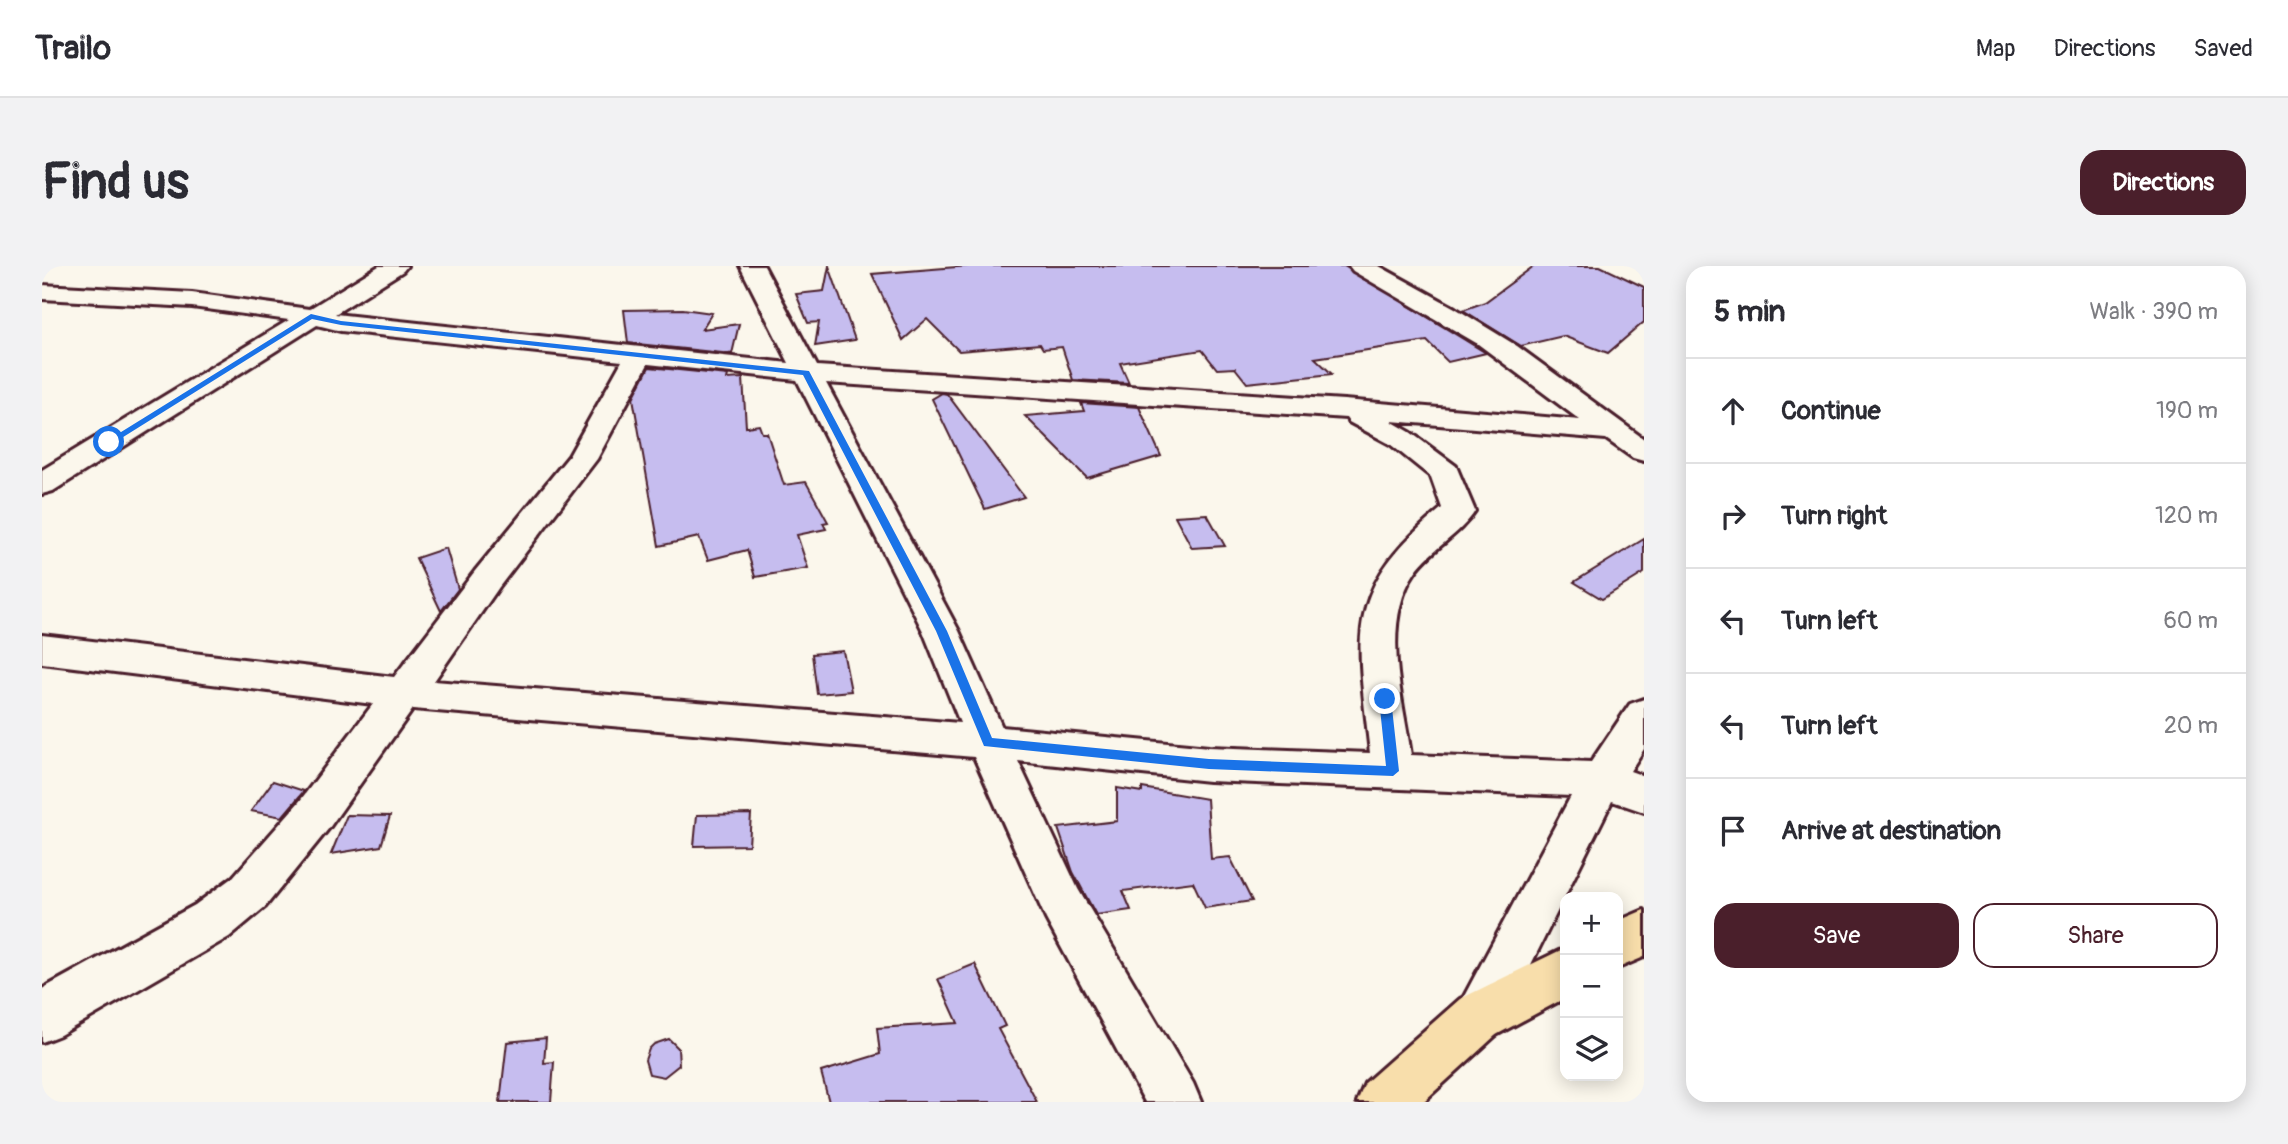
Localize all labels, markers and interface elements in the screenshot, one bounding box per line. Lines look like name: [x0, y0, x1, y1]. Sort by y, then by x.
text: Trailo: [35, 28, 111, 69]
text: Map: [1976, 34, 2016, 63]
text: Directions: [2054, 34, 2155, 63]
text: Saved: [2193, 34, 2253, 63]
button: Directions: [2080, 150, 2246, 215]
text: Find us: [42, 152, 189, 213]
text: 5 min: [1714, 293, 1785, 330]
text: Walk · 390 m: [2089, 297, 2218, 326]
icon: ahead: [1714, 392, 1752, 430]
text: Continue: [1781, 395, 1881, 427]
text: 190 m: [2156, 396, 2218, 425]
route start: [93, 426, 124, 457]
icon: right: [1714, 497, 1752, 535]
text: Turn right: [1781, 500, 1887, 532]
text: 120 m: [2155, 501, 2218, 530]
icon: left: [1714, 602, 1752, 640]
text: Turn left: [1781, 605, 1877, 637]
text: 60 m: [2163, 606, 2218, 635]
route end: [1369, 683, 1400, 714]
icon: left: [1714, 707, 1752, 745]
text: Turn left: [1781, 710, 1877, 742]
text: 20 m: [2164, 711, 2218, 740]
icon: arrive: [1714, 812, 1752, 850]
text: Arrive at destination: [1781, 815, 2001, 847]
map controls: [1560, 892, 1623, 1081]
button: +: [1560, 892, 1623, 955]
button: Save: [1714, 903, 1959, 968]
button: Share: [1973, 903, 2218, 968]
button: −: [1560, 955, 1623, 1018]
button: layers: [1560, 1018, 1623, 1081]

